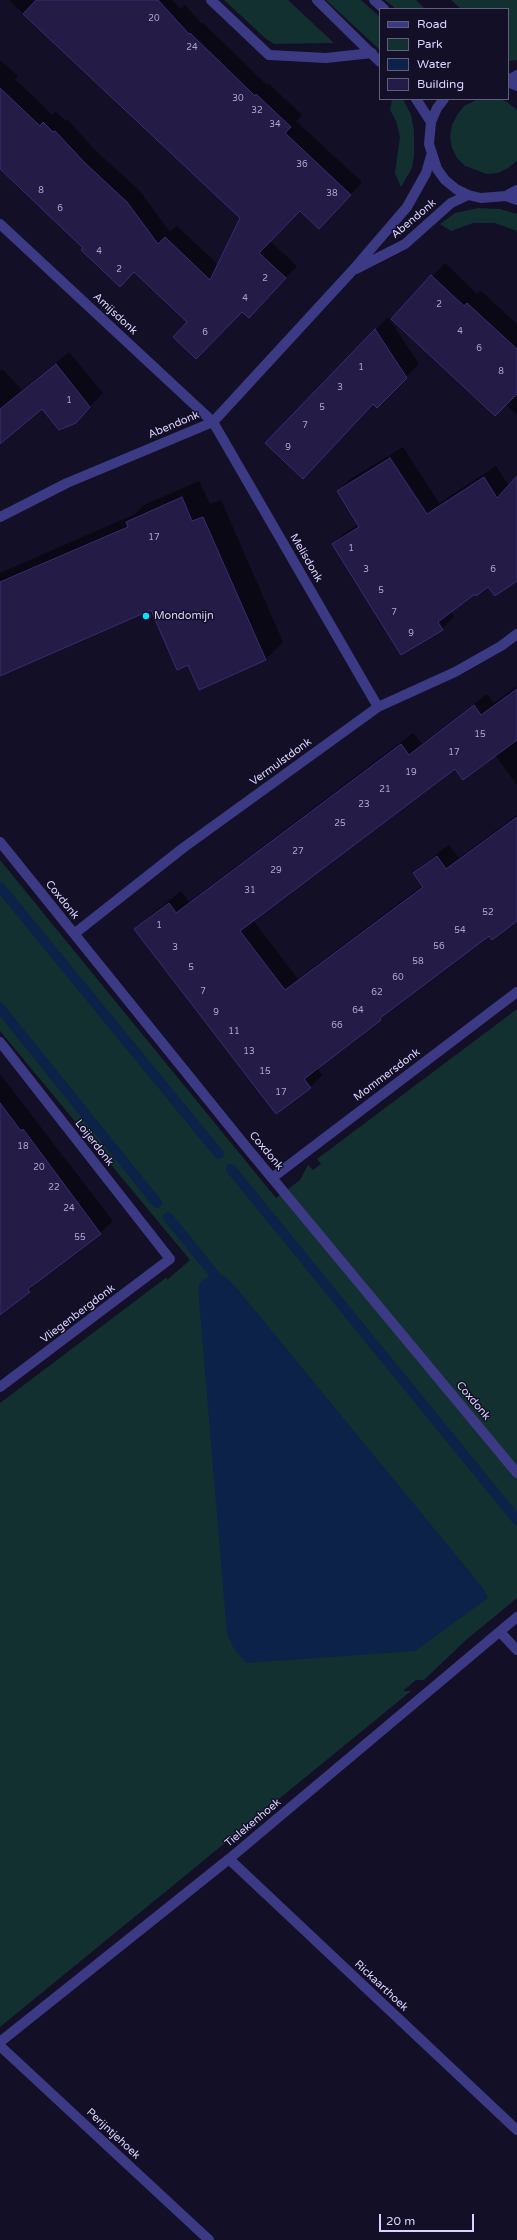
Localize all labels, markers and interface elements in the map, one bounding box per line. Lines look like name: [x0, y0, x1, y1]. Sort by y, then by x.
legend: [379, 8, 509, 100]
house number: 20: [148, 14, 160, 24]
text: Road: [417, 17, 447, 31]
text: Park: [417, 37, 443, 51]
house number: 24: [186, 43, 198, 53]
text: Water: [417, 57, 451, 71]
text: Building: [417, 77, 464, 91]
house number: 30: [232, 94, 244, 104]
house number: 32: [251, 106, 263, 116]
house number: 34: [269, 120, 281, 130]
house number: 36: [296, 160, 308, 170]
house number: 8: [38, 186, 44, 196]
house number: 38: [326, 189, 338, 199]
street label: Abendonk: [389, 196, 439, 242]
house number: 6: [57, 204, 63, 214]
house number: 4: [96, 247, 102, 257]
house number: 2: [116, 265, 122, 275]
house number: 2: [262, 274, 268, 284]
street label: Amijsdonk: [90, 290, 140, 338]
house number: 4: [242, 294, 248, 304]
house number: 2: [436, 300, 442, 310]
house number: 4: [457, 327, 463, 337]
house number: 6: [202, 328, 208, 338]
house number: 6: [476, 344, 482, 354]
house number: 1: [358, 363, 364, 373]
house number: 8: [498, 367, 504, 377]
house number: 3: [337, 383, 343, 393]
house number: 1: [66, 396, 72, 406]
house number: 5: [319, 403, 325, 413]
street label: Abendonk: [146, 408, 202, 442]
house number: 7: [302, 421, 308, 431]
house number: 9: [285, 443, 291, 453]
street label: Melisdonk: [287, 531, 325, 585]
house number: 17: [148, 533, 160, 543]
house number: 1: [348, 544, 354, 554]
house number: 3: [363, 565, 369, 575]
house number: 6: [490, 565, 496, 575]
house number: 5: [378, 586, 384, 596]
house number: 7: [391, 608, 397, 618]
place label: Mondomijn: [154, 609, 214, 623]
marker: Mondomijn: [141, 611, 151, 621]
house number: 9: [408, 629, 414, 639]
house number: 15: [474, 730, 486, 740]
street label: Vermulstdonk: [248, 735, 314, 789]
house number: 17: [448, 748, 460, 758]
house number: 19: [405, 768, 417, 778]
house number: 21: [379, 785, 391, 795]
house number: 23: [358, 800, 370, 810]
house number: 25: [334, 819, 346, 829]
house number: 27: [292, 847, 304, 857]
house number: 29: [270, 866, 282, 876]
street label: Coxdonk: [42, 878, 82, 922]
house number: 31: [244, 886, 256, 896]
house number: 52: [482, 908, 494, 918]
house number: 1: [156, 921, 162, 931]
house number: 54: [454, 926, 466, 936]
house number: 56: [433, 942, 445, 952]
house number: 3: [172, 943, 178, 953]
house number: 58: [412, 957, 424, 967]
house number: 5: [188, 963, 194, 973]
house number: 60: [392, 973, 404, 983]
house number: 7: [200, 987, 206, 997]
house number: 62: [371, 988, 383, 998]
house number: 64: [352, 1006, 364, 1016]
house number: 9: [213, 1008, 219, 1018]
house number: 66: [331, 1021, 343, 1031]
house number: 11: [228, 1027, 240, 1037]
street label: Mommersdonk: [351, 1046, 423, 1104]
house number: 13: [243, 1047, 255, 1057]
house number: 15: [259, 1067, 271, 1077]
house number: 17: [275, 1088, 287, 1098]
street label: Loijerdonk: [72, 1117, 116, 1169]
street label: Coxdonk: [246, 1129, 286, 1173]
house number: 18: [17, 1142, 29, 1152]
house number: 20: [33, 1163, 45, 1173]
house number: 22: [48, 1183, 60, 1193]
house number: 24: [63, 1204, 75, 1214]
house number: 55: [74, 1233, 86, 1243]
street label: Vliegenbergdonk: [38, 1282, 118, 1346]
street label: Coxdonk: [453, 1379, 493, 1423]
street label: Tielekenhoek: [222, 1796, 284, 1850]
street label: Rickaarthoek: [351, 1958, 411, 2014]
street label: Perijntjehoek: [83, 2106, 143, 2162]
scale bar: [381, 2206, 476, 2232]
text: 20 m: [386, 2214, 415, 2228]

